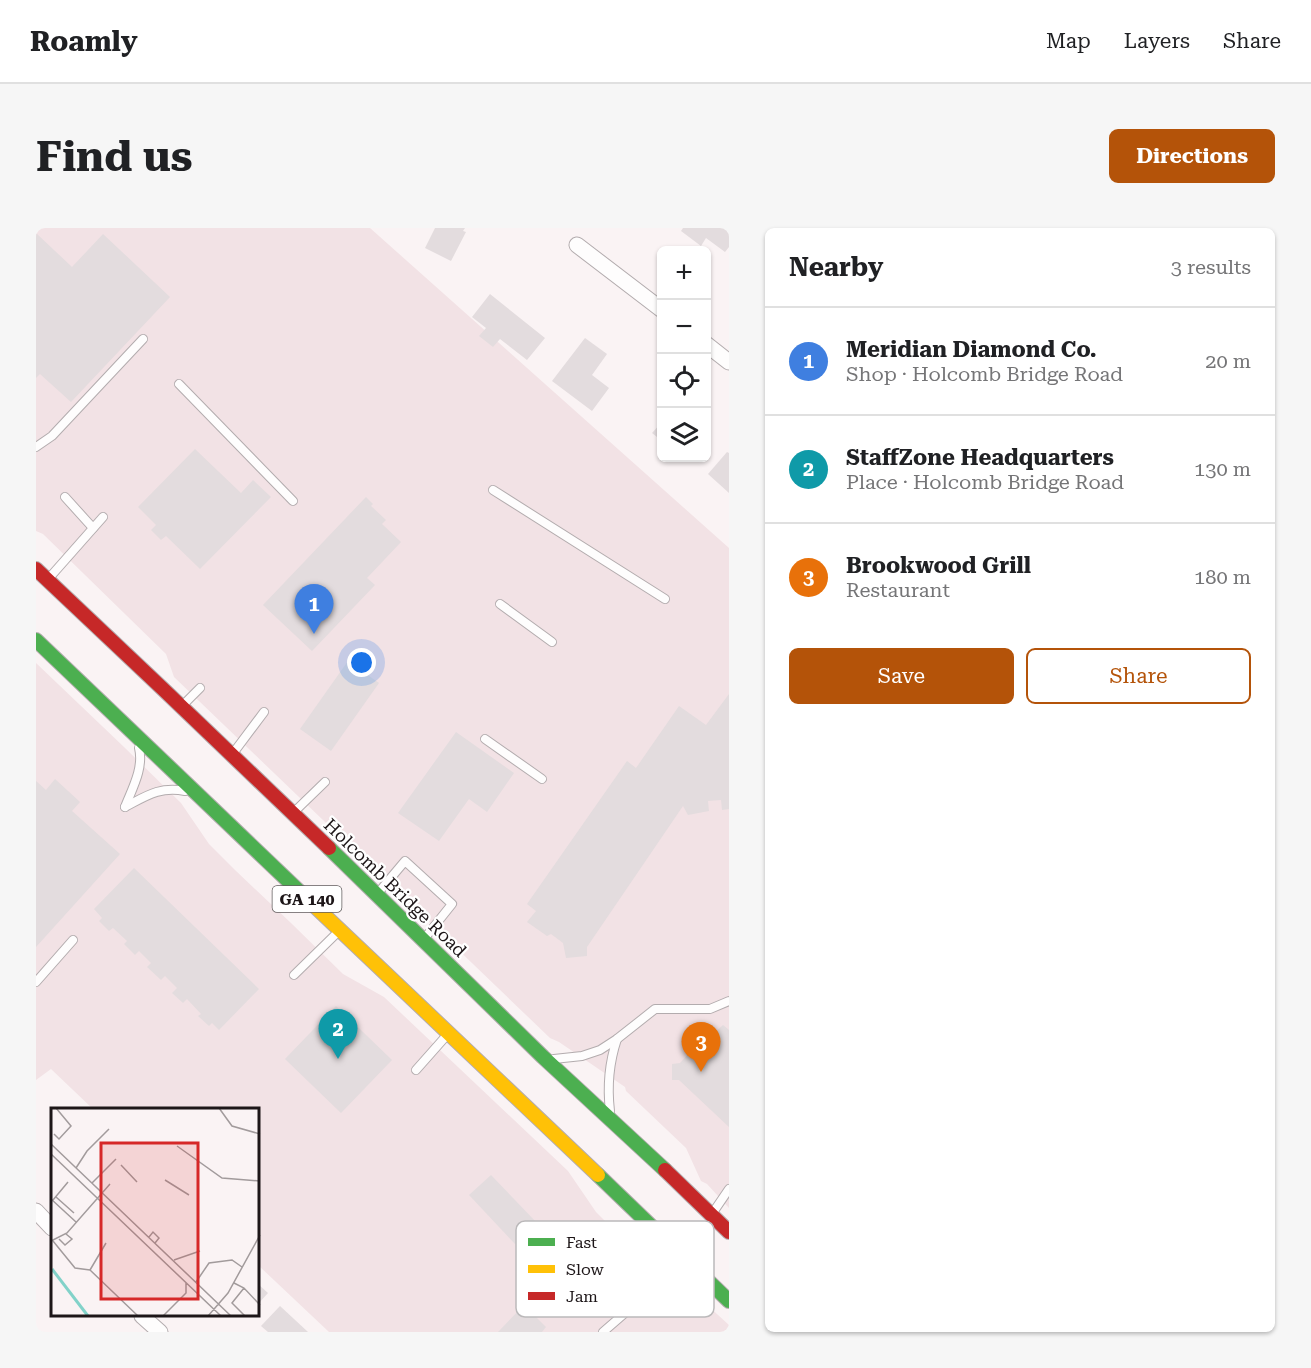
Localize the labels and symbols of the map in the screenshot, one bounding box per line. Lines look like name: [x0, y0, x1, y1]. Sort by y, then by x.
pin: 1: [294, 584, 334, 634]
your location: [347, 648, 376, 677]
street label: Holcomb Bridge Road: [320, 814, 471, 962]
road number: GA 140: [272, 886, 342, 912]
pin: 2: [318, 1010, 358, 1059]
pin: 3: [682, 1022, 720, 1072]
inset map: [51, 1108, 260, 1317]
legend: [516, 1221, 714, 1317]
text: Fast: [566, 1233, 597, 1252]
text: Slow: [566, 1260, 604, 1279]
text: Jam: [566, 1287, 598, 1306]

